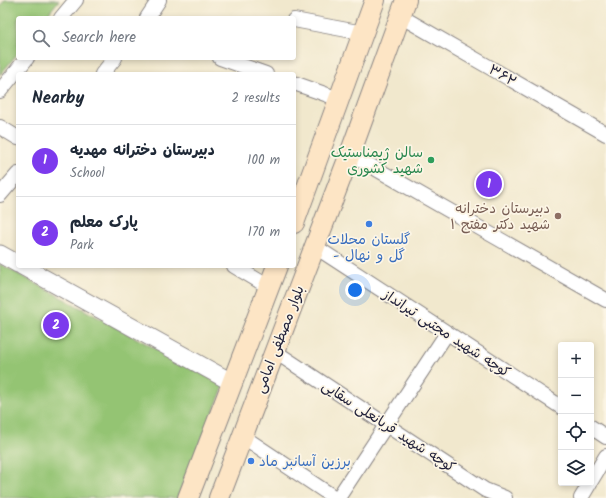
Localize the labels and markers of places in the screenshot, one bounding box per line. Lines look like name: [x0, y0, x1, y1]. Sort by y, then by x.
place label: سالن ژیمناستیک شهید کشوری: [331, 142, 423, 180]
marker: سالن ژیمناستیک شهید کشوری: [426, 155, 436, 165]
pin: 1: [476, 169, 502, 199]
place label: دبیرستان دخترانه شهید دکتر مفتح ۱: [450, 198, 550, 236]
marker: دبیرستان دخترانه شهید دکتر مفتح ۱: [553, 211, 563, 221]
marker: گلستان محلات - گل و نهال: [364, 219, 374, 229]
place label: گلستان محلات - گل و نهال: [327, 229, 411, 267]
pin: 2: [43, 310, 69, 340]
place label: برزین آسانبر ماد: [259, 451, 351, 473]
marker: برزین آسانبر ماد: [246, 456, 256, 466]

